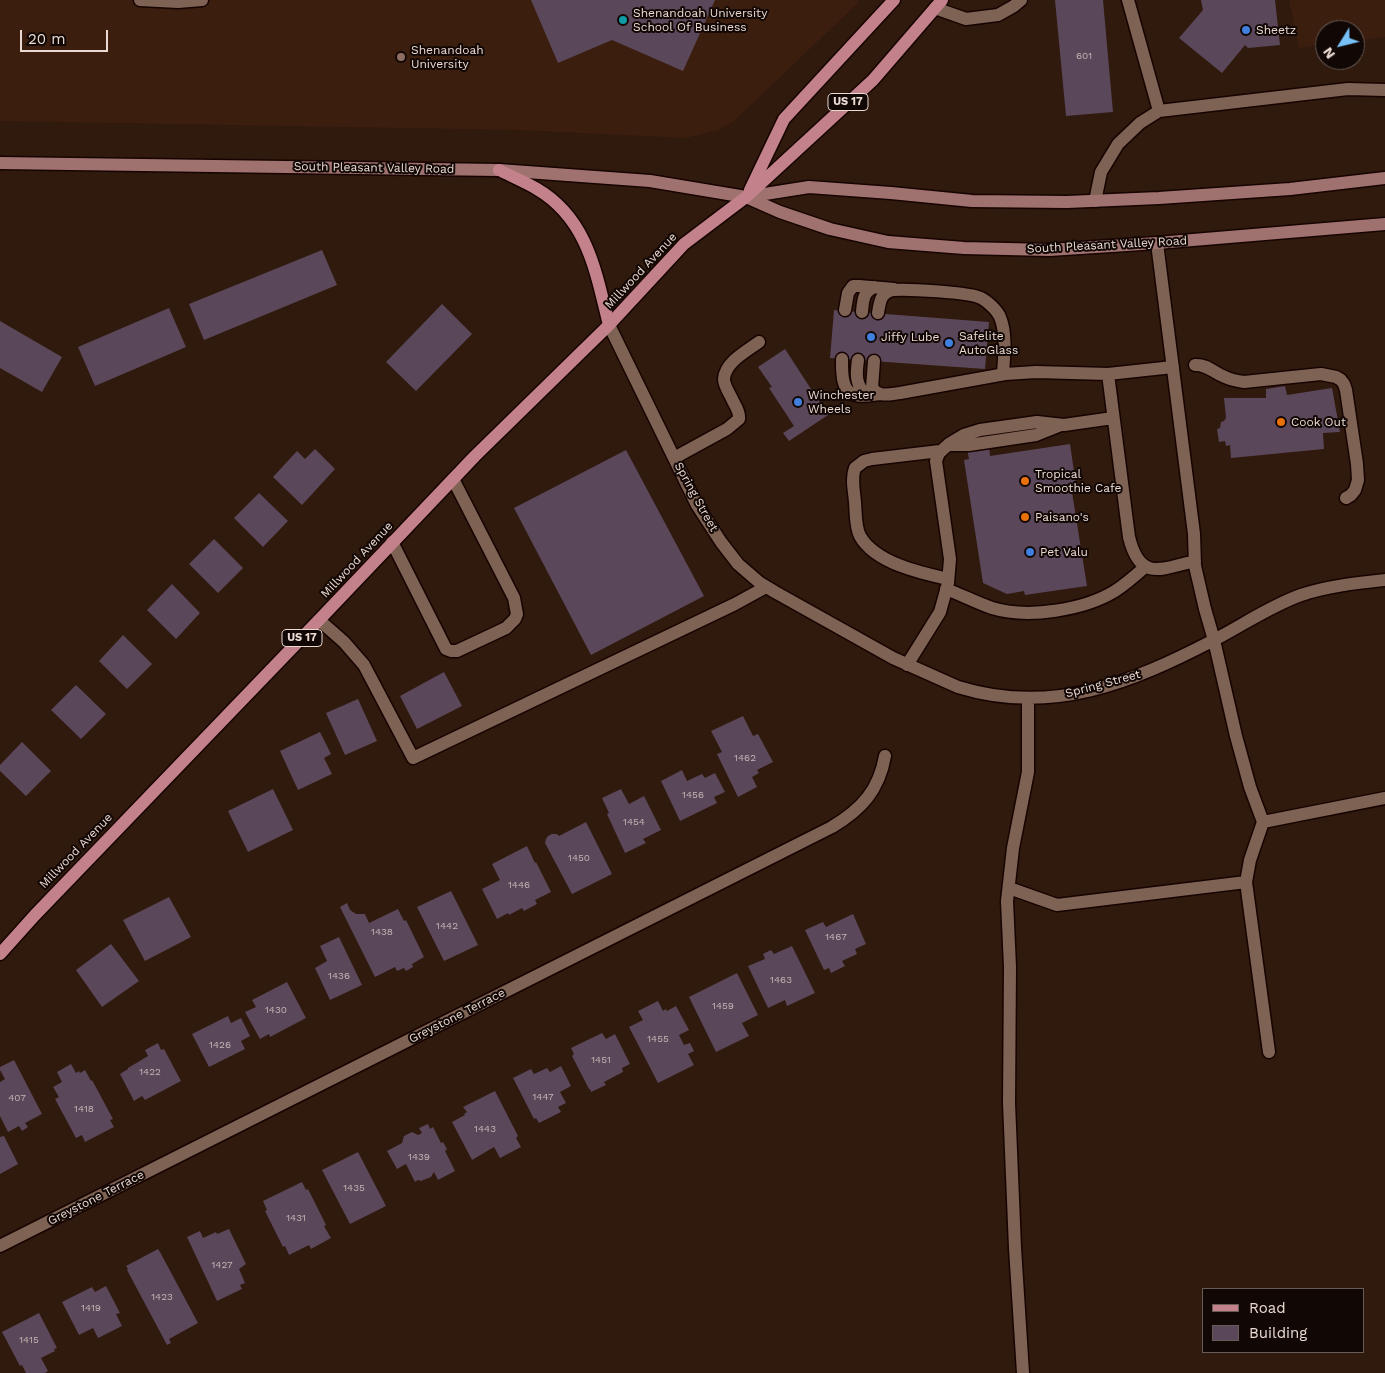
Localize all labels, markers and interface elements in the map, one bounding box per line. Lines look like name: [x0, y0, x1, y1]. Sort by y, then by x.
place label: Shenandoah University School Of Business: [633, 6, 767, 34]
marker: Shenandoah University School Of Business: [617, 14, 629, 26]
scale bar: [22, 20, 110, 52]
north arrow: [1315, 20, 1365, 70]
place label: Sheetz: [1256, 23, 1296, 37]
marker: Sheetz: [1240, 24, 1252, 36]
text: 20 m: [28, 30, 66, 48]
place label: Shenandoah University: [411, 43, 484, 71]
text: N: [1319, 44, 1338, 62]
house number: 601: [1076, 50, 1092, 62]
marker: Shenandoah University: [395, 51, 407, 63]
road number: US 17: [828, 94, 868, 110]
street label: South Pleasant Valley Road: [294, 159, 454, 177]
street label: Millwood Avenue: [602, 230, 680, 312]
street label: South Pleasant Valley Road: [1026, 234, 1188, 256]
place label: Safelite AutoGlass: [959, 329, 1018, 357]
place label: Jiffy Lube: [881, 330, 940, 344]
marker: Jiffy Lube: [865, 331, 877, 343]
marker: Safelite AutoGlass: [943, 337, 955, 349]
place label: Winchester Wheels: [808, 388, 874, 416]
marker: Winchester Wheels: [792, 396, 804, 408]
place label: Cook Out: [1291, 415, 1346, 429]
marker: Cook Out: [1275, 416, 1287, 428]
street label: Spring Street: [671, 460, 721, 534]
place label: Tropical Smoothie Cafe: [1035, 467, 1121, 495]
marker: Tropical Smoothie Cafe: [1019, 475, 1031, 487]
place label: Paisano's: [1035, 510, 1089, 524]
marker: Paisano's: [1019, 511, 1031, 523]
street label: Millwood Avenue: [318, 519, 396, 601]
place label: Pet Valu: [1040, 545, 1088, 559]
marker: Pet Valu: [1024, 546, 1036, 558]
road number: US 17: [282, 630, 322, 646]
street label: Spring Street: [1064, 667, 1142, 701]
house number: 1462: [734, 752, 756, 764]
house number: 1456: [682, 789, 704, 801]
street label: Millwood Avenue: [36, 810, 116, 892]
house number: 1454: [623, 816, 645, 828]
house number: 1450: [568, 852, 590, 864]
house number: 1446: [508, 879, 530, 891]
house number: 1442: [436, 920, 458, 932]
house number: 1438: [371, 926, 393, 938]
house number: 1467: [825, 931, 847, 943]
house number: 1436: [328, 970, 350, 982]
house number: 1463: [770, 974, 792, 986]
street label: Greystone Terrace: [407, 986, 507, 1046]
house number: 1459: [712, 1000, 734, 1012]
house number: 1430: [265, 1004, 287, 1016]
house number: 1455: [647, 1033, 669, 1045]
house number: 1426: [209, 1039, 231, 1051]
house number: 1451: [591, 1054, 611, 1066]
house number: 1422: [139, 1066, 161, 1078]
house number: 1447: [532, 1091, 554, 1103]
house number: 407: [8, 1092, 26, 1104]
house number: 1418: [74, 1103, 94, 1115]
house number: 1443: [474, 1123, 496, 1135]
house number: 1439: [408, 1151, 430, 1163]
street label: Greystone Terrace: [46, 1168, 146, 1228]
house number: 1435: [343, 1182, 365, 1194]
house number: 1431: [286, 1212, 306, 1224]
house number: 1427: [211, 1259, 233, 1271]
legend: [1202, 1288, 1365, 1353]
house number: 1423: [151, 1291, 173, 1303]
text: Road: [1249, 1299, 1286, 1317]
house number: 1419: [81, 1302, 101, 1314]
text: Building: [1249, 1324, 1307, 1342]
house number: 1415: [19, 1334, 39, 1346]

